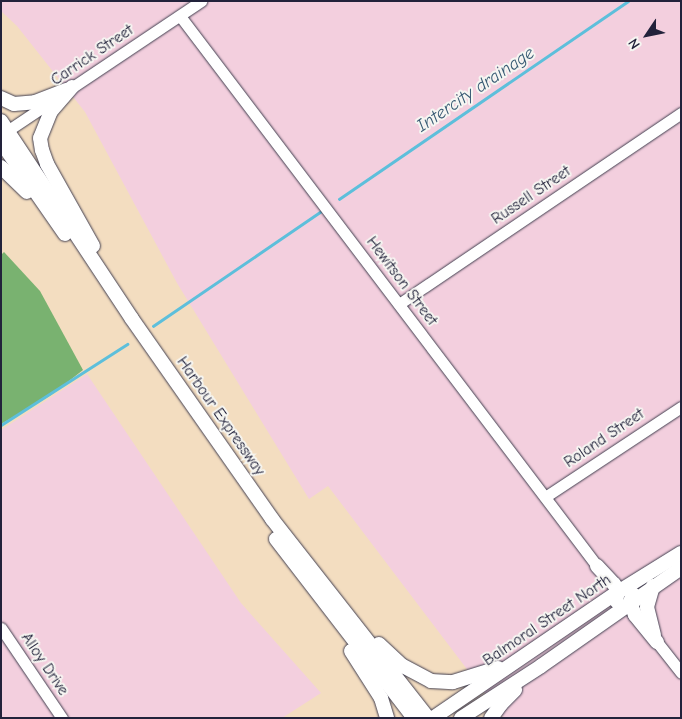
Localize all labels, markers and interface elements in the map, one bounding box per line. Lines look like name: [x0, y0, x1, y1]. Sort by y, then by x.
north arrow: [622, 10, 672, 60]
street label: Carrick Street: [47, 20, 137, 90]
text: N: [625, 35, 644, 52]
water label: Intercity drainage: [413, 43, 539, 137]
street label: Russell Street: [488, 161, 574, 229]
street label: Hewitson Street: [362, 233, 442, 329]
street label: Harbour Expressway: [173, 353, 269, 479]
street label: Roland Street: [560, 404, 648, 472]
street label: Balmoral Street North: [479, 570, 615, 670]
street label: Alloy Drive: [17, 629, 73, 699]

